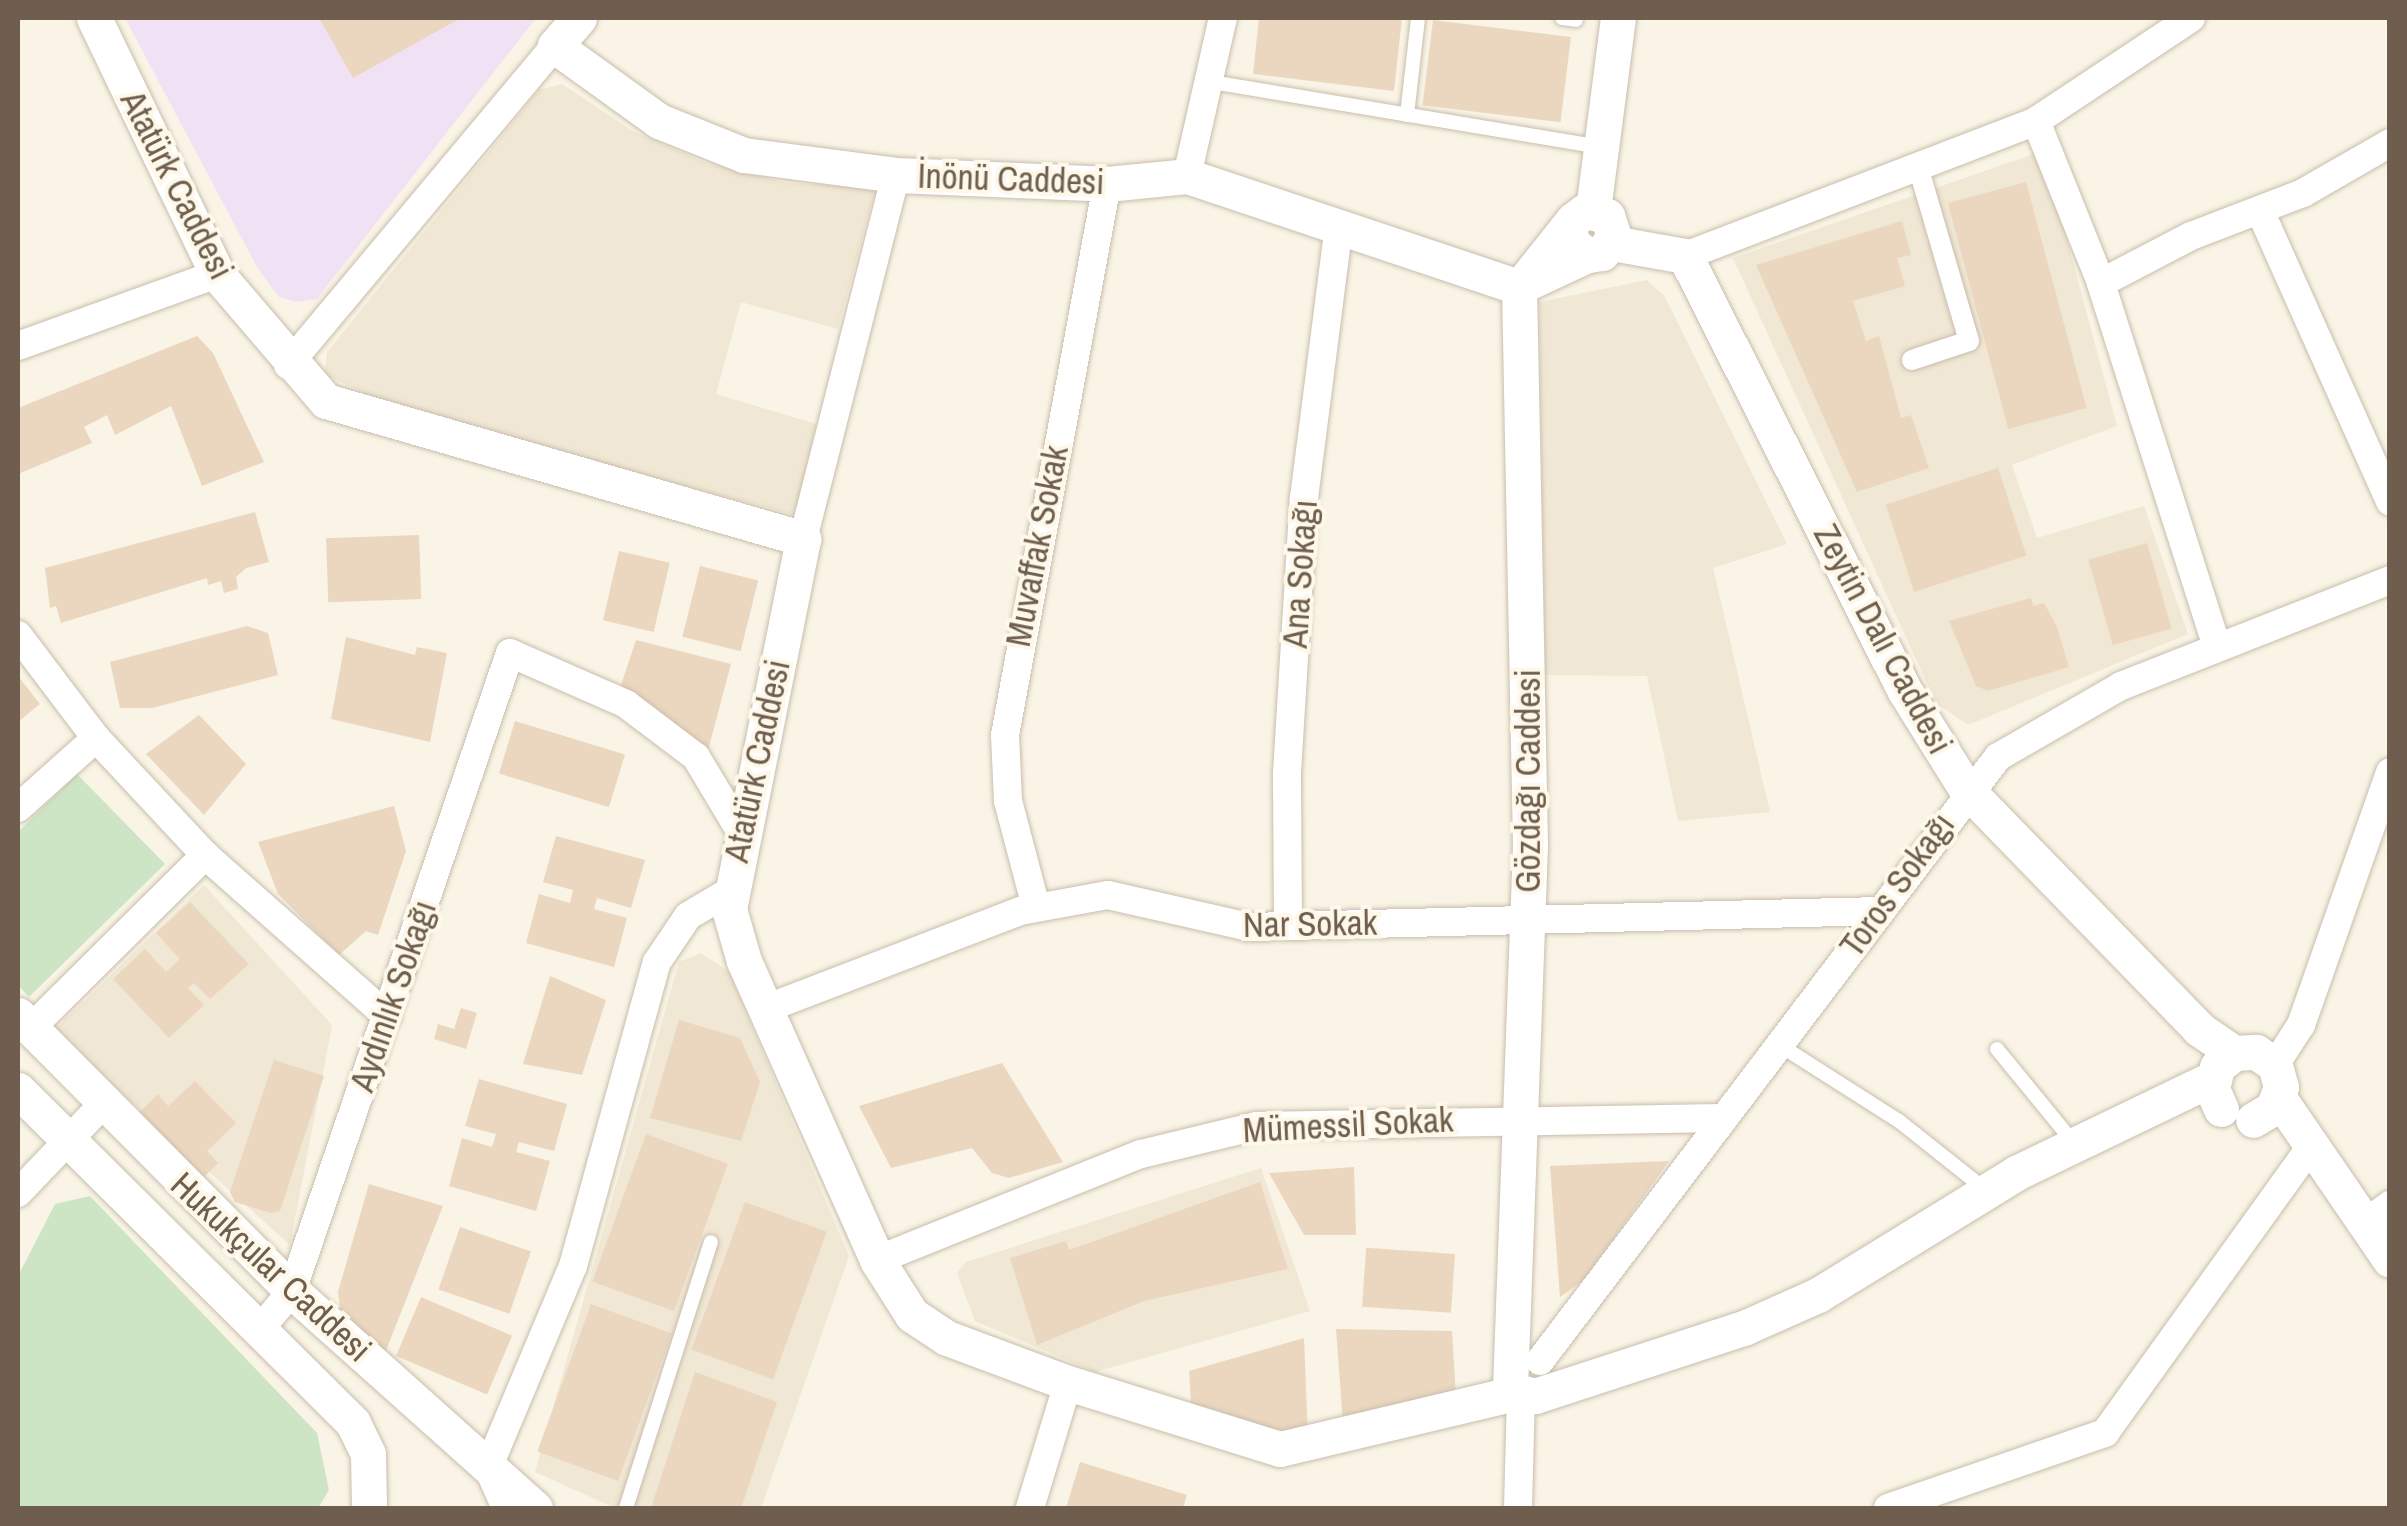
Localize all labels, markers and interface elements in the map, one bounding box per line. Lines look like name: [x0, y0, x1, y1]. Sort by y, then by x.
street label: Atatürk Caddesi: [112, 84, 242, 286]
street label: İnönü Caddesi: [917, 155, 1105, 203]
street label: Muvaffak Sokak: [997, 442, 1077, 650]
street label: Ana Sokağı: [1274, 499, 1326, 649]
street label: Zeytin Dalı Caddesi: [1805, 517, 1961, 761]
street label: Atatürk Caddesi: [715, 656, 799, 866]
street label: Gözdağı Caddesi: [1507, 669, 1549, 893]
street label: Toros Sokağı: [1831, 805, 1963, 965]
street label: Aydınlık Sokağı: [341, 895, 445, 1097]
street label: Nar Sokak: [1243, 902, 1377, 946]
street label: Mümessil Sokak: [1242, 1099, 1454, 1151]
street label: Hukukçular Caddesi: [162, 1164, 380, 1370]

